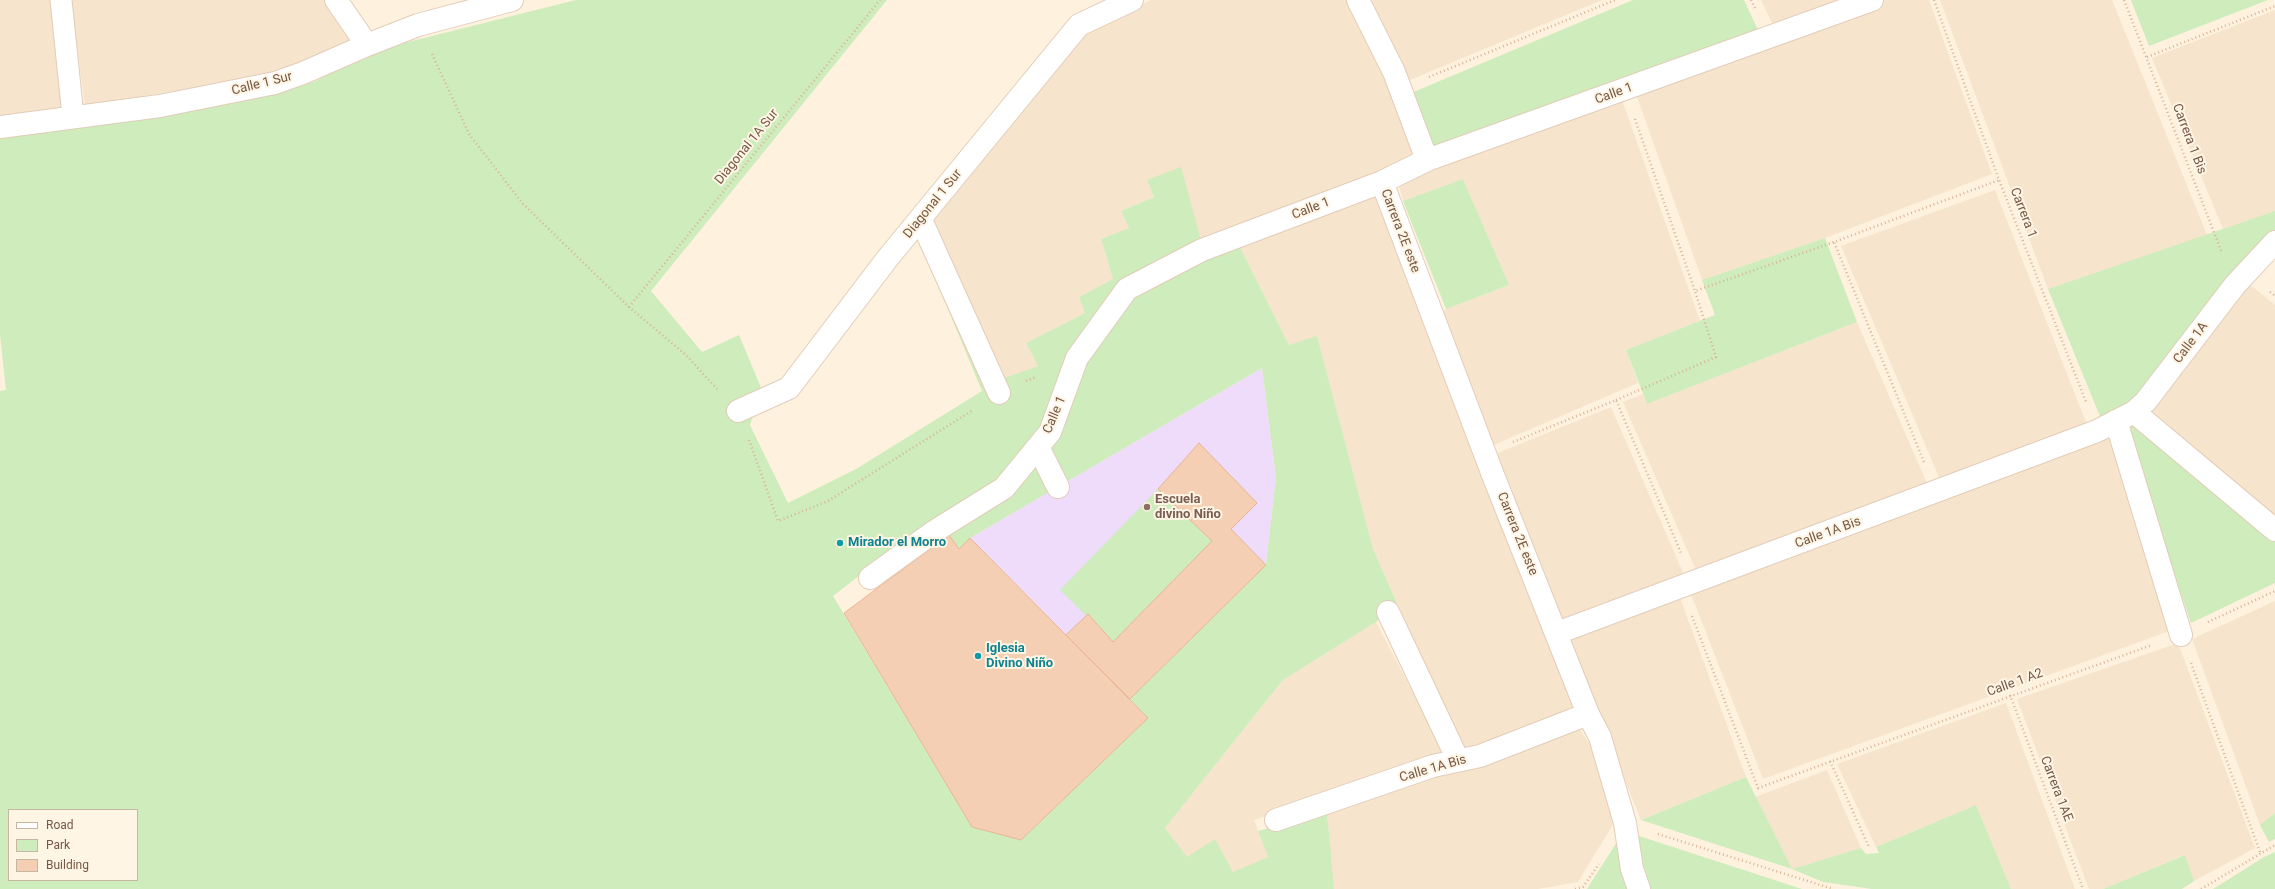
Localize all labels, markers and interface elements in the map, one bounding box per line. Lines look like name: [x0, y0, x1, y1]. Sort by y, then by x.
street label: Calle 1 Sur: [230, 69, 294, 99]
street label: Calle 1: [1593, 80, 1635, 108]
street label: Carrera 1 Bis: [2168, 102, 2210, 176]
street label: Diagonal 1A Sur: [712, 106, 782, 188]
street label: Diagonal 1 Sur: [901, 166, 965, 242]
street label: Carrera 1: [2006, 186, 2040, 240]
street label: Carrera 2E este: [1377, 187, 1423, 275]
street label: Calle 1: [1290, 195, 1332, 223]
street label: Calle 1A: [2170, 319, 2212, 367]
street label: Calle 1: [1040, 394, 1070, 436]
street label: Carrera 2E este: [1493, 490, 1541, 578]
place label: Escuela divino Niño: [1155, 492, 1221, 523]
marker: Escuela divino Niño: [1142, 502, 1152, 512]
street label: Calle 1A Bis: [1793, 514, 1863, 552]
place label: Mirador el Morro: [848, 535, 946, 551]
marker: Mirador el Morro: [835, 538, 845, 548]
place label: Iglesia Divino Niño: [986, 641, 1053, 672]
marker: Iglesia Divino Niño: [973, 651, 983, 661]
street label: Calle 1 A2: [1985, 666, 2045, 700]
street label: Calle 1A Bis: [1398, 752, 1468, 786]
street label: Carrera 1AE: [2036, 754, 2076, 824]
legend: [8, 809, 138, 881]
text: Road: [46, 818, 74, 832]
text: Park: [46, 838, 70, 852]
text: Building: [46, 858, 89, 872]

